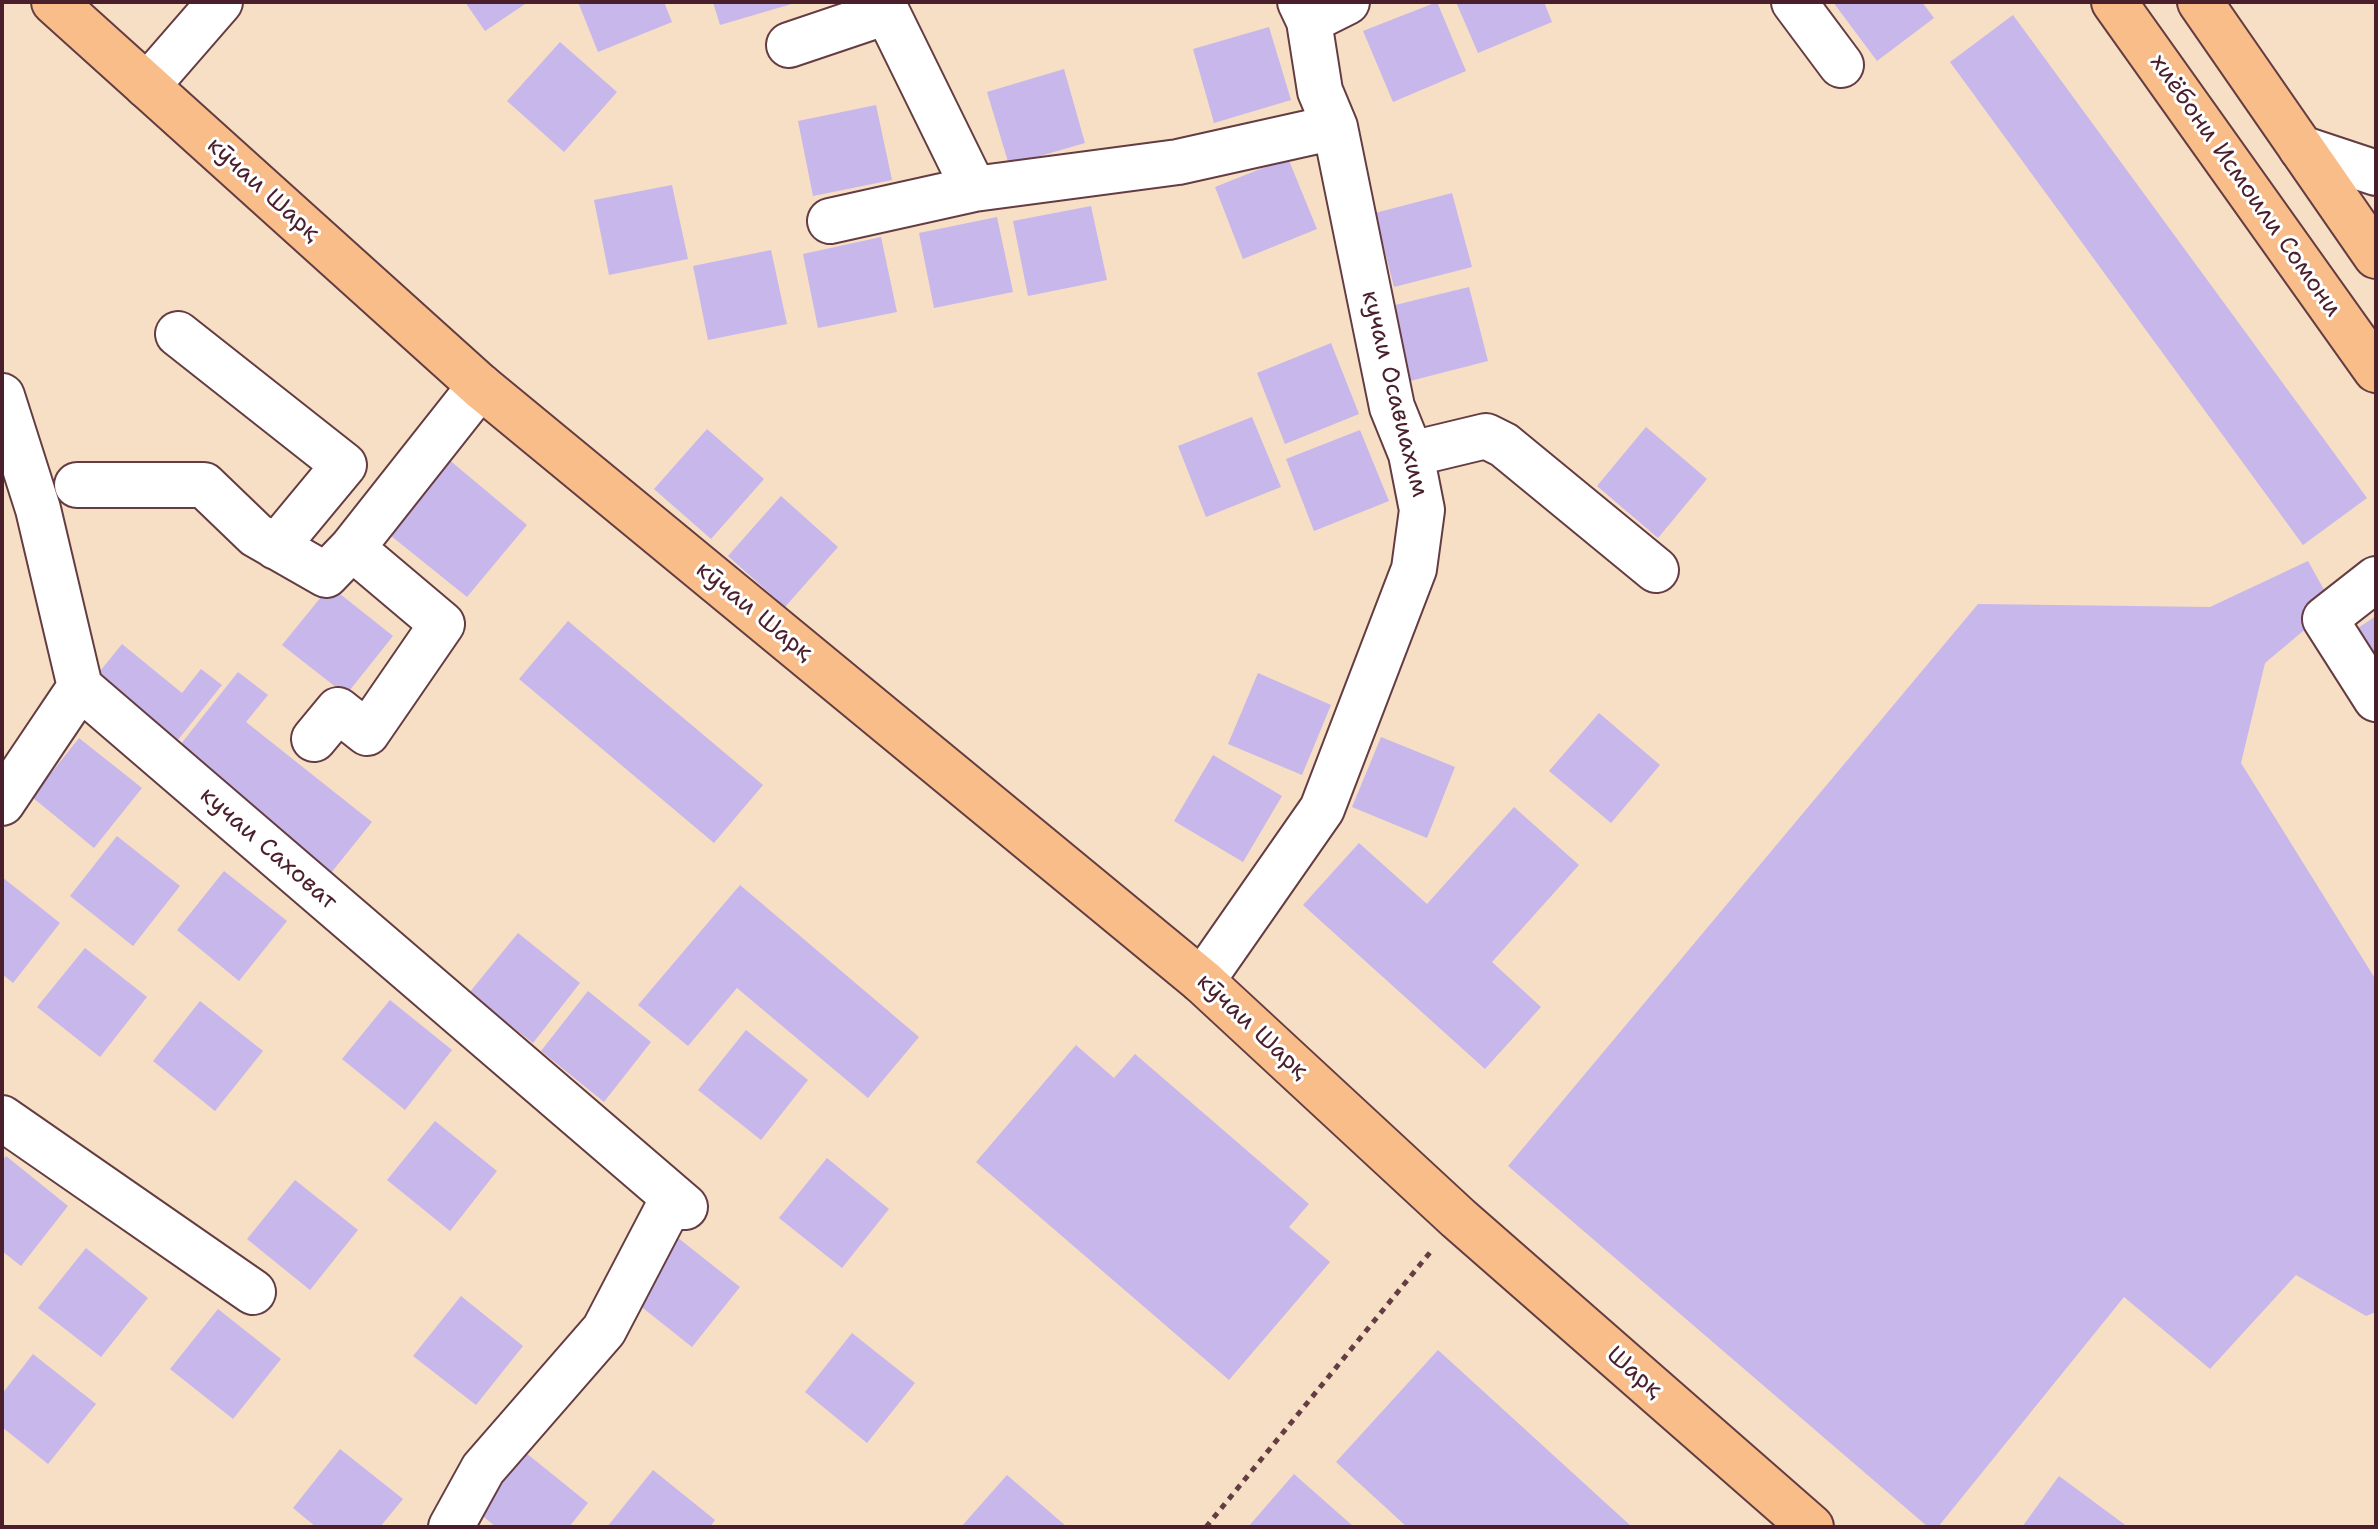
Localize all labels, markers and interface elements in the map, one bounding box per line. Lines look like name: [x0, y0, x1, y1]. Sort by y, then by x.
street label: хиёбони Исмоили Сомони: [2143, 49, 2347, 323]
street label: кӯчаи Шарқ: [201, 132, 325, 248]
street label: кучаи Осавиахим: [1354, 288, 1434, 500]
street label: кӯчаи Шарқ: [690, 556, 818, 668]
street label: кучаи Саховат: [193, 781, 343, 917]
street label: кӯчаи Шарқ: [1190, 968, 1314, 1086]
street label: Шарқ: [1600, 1341, 1668, 1405]

